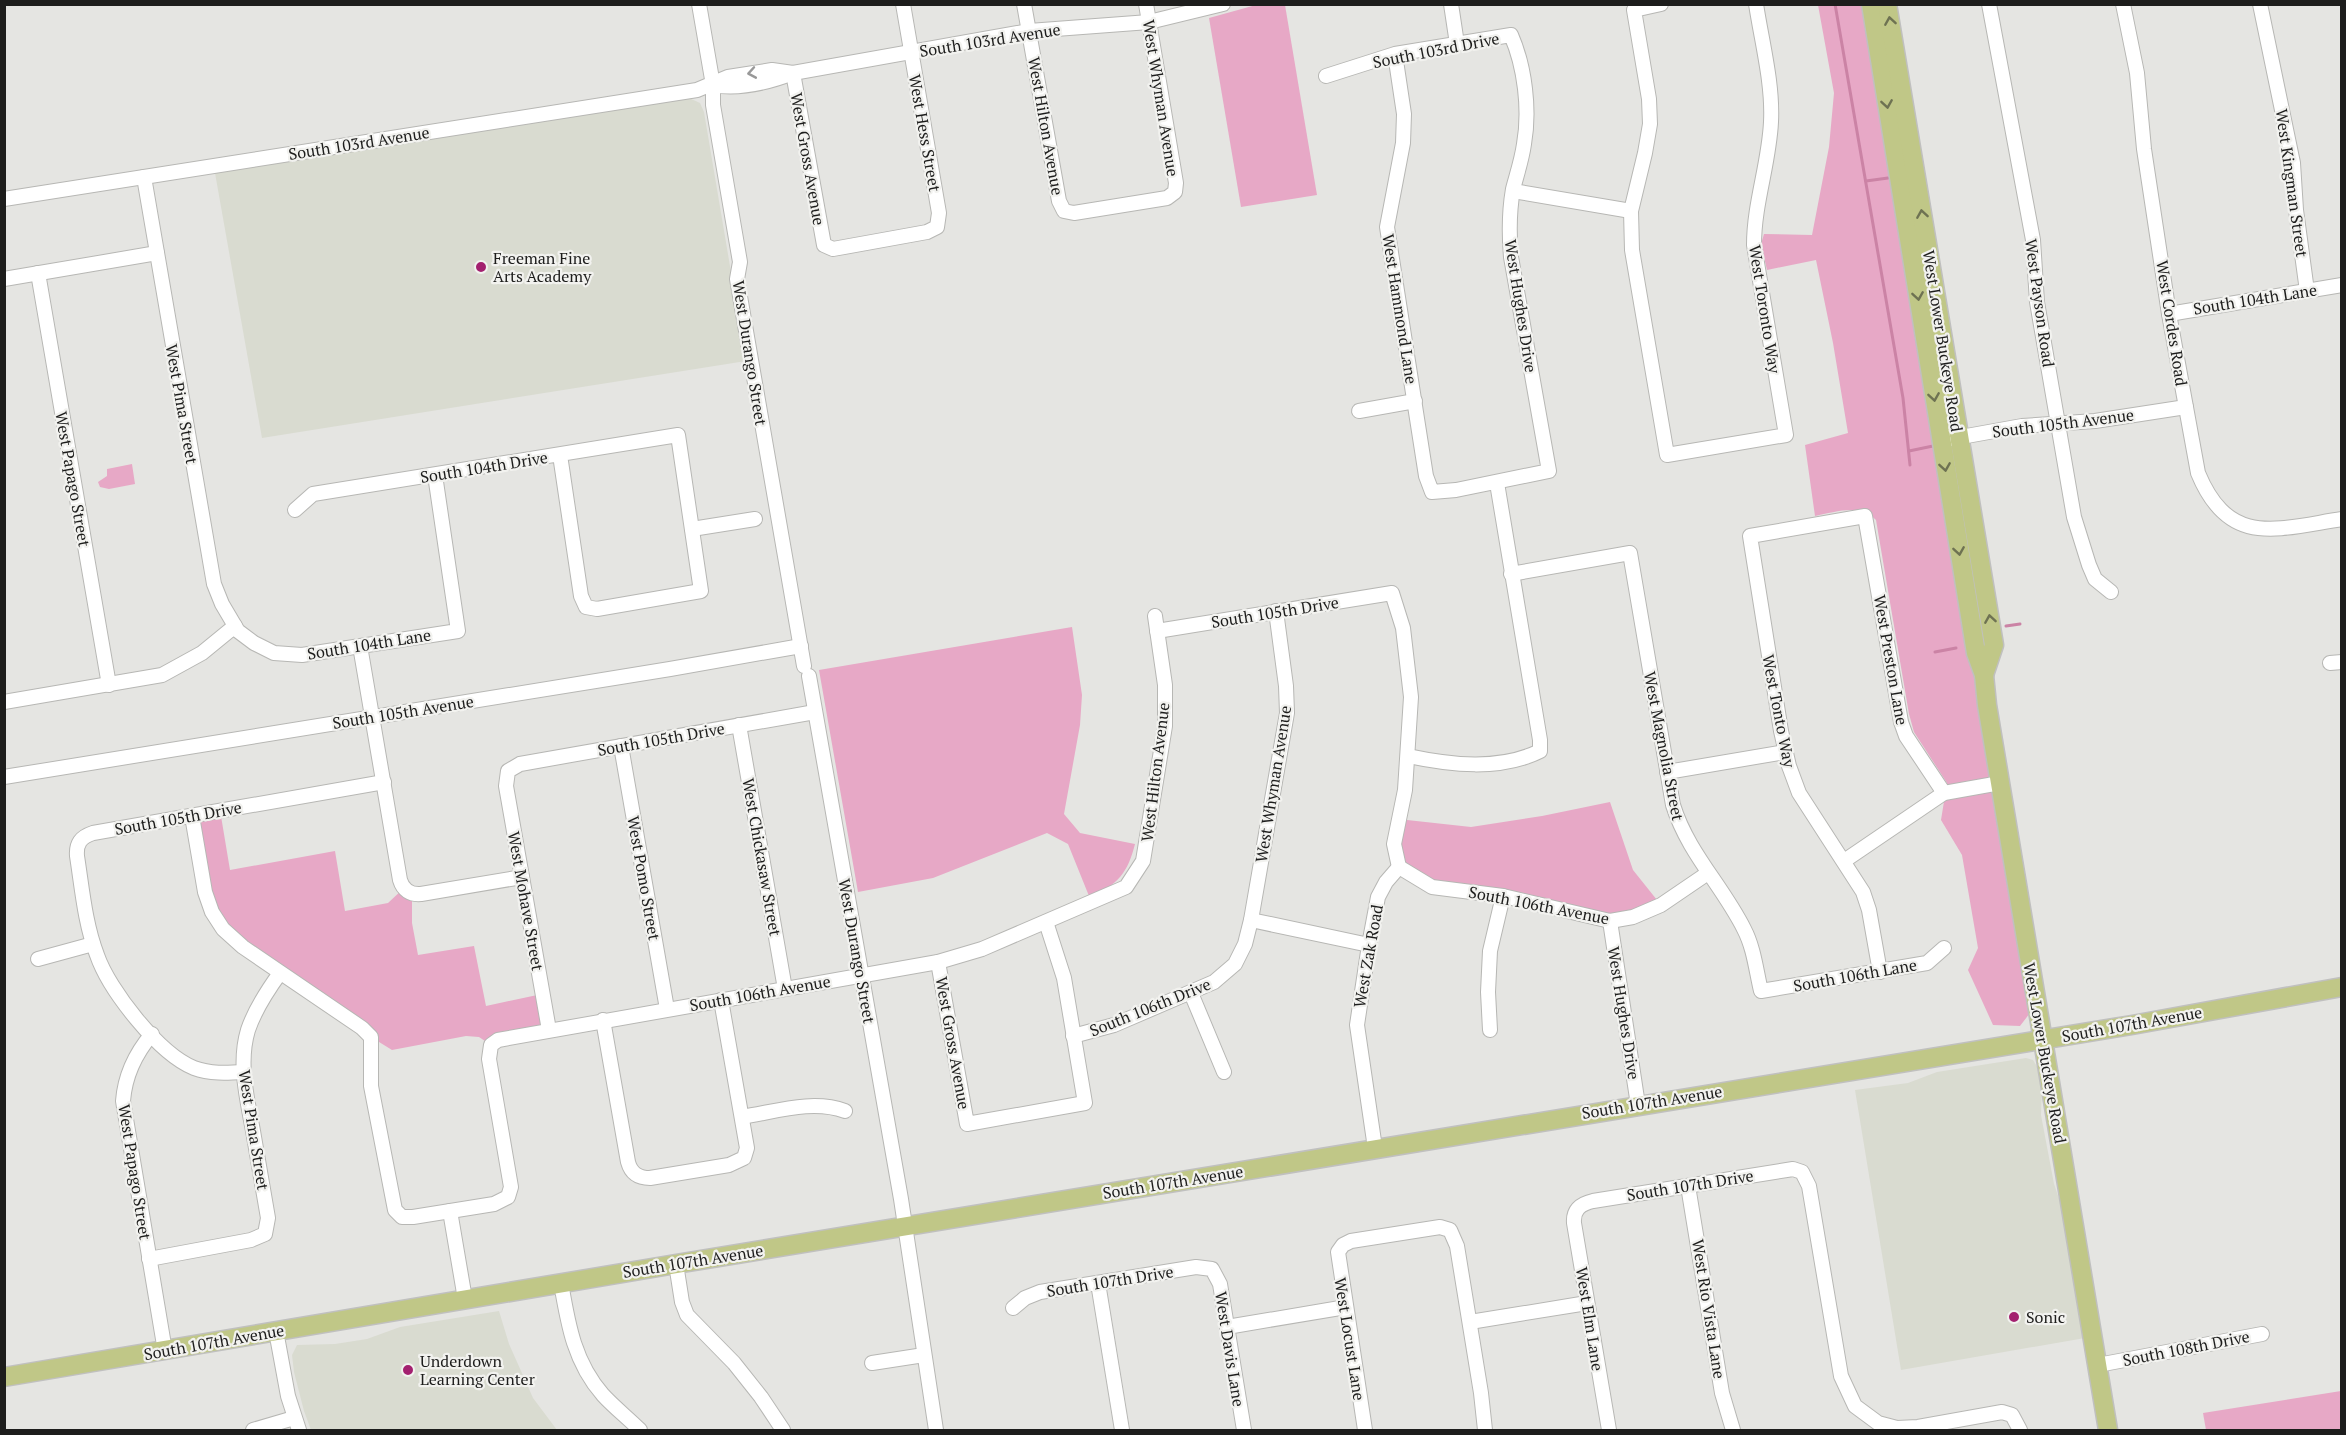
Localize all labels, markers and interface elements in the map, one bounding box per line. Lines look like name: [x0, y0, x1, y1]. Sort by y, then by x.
one-way arrow: [1885, 17, 1897, 26]
street label: South 103rd Avenue: [918, 18, 1062, 62]
street label: West Whyman Avenue: [1138, 18, 1184, 178]
street label: South 103rd Drive: [1371, 27, 1501, 73]
street label: West Hilton Avenue: [1023, 55, 1069, 197]
one-way arrow: [747, 66, 757, 79]
street label: West Hess Street: [904, 73, 946, 193]
street label: West Gross Avenue: [785, 91, 831, 227]
one-way arrow: [1880, 99, 1892, 108]
street label: West Kingman Street: [2271, 107, 2313, 259]
street label: South 103rd Avenue: [287, 121, 431, 165]
one-way arrow: [1917, 209, 1929, 218]
street label: West Hammond Lane: [1377, 232, 1423, 386]
street label: West Payson Road: [2020, 237, 2060, 369]
street label: West Hughes Drive: [1500, 238, 1542, 374]
street label: West Toronto Way: [1744, 243, 1786, 376]
place label: Freeman Fine Arts Academy: [493, 247, 592, 287]
street label: West Lower Buckeye Road: [1918, 249, 1968, 433]
street label: West Cordes Road: [2151, 259, 2193, 388]
marker: Freeman Fine Arts Academy: [474, 260, 488, 274]
street label: South 104th Lane: [2192, 278, 2318, 320]
street label: West Durango Street: [728, 279, 772, 427]
one-way arrow: [1911, 292, 1923, 301]
street label: West Pima Street: [161, 342, 203, 466]
one-way arrow: [1927, 391, 1940, 401]
street label: South 105th Avenue: [1991, 403, 2135, 443]
street label: West Papago Street: [50, 409, 96, 549]
street label: South 104th Drive: [419, 446, 549, 488]
one-way arrow: [1939, 462, 1951, 471]
one-way arrow: [1952, 545, 1965, 555]
street label: South 105th Drive: [1210, 591, 1340, 633]
street label: West Preston Lane: [1869, 593, 1913, 727]
one-way arrow: [1984, 614, 1996, 624]
street label: South 104th Lane: [306, 623, 432, 665]
street label: West Tonto Way: [1757, 653, 1801, 770]
street label: West Magnolia Street: [1639, 669, 1689, 823]
street label: South 105th Avenue: [331, 690, 475, 734]
street label: West Hilton Avenue: [1136, 701, 1174, 843]
street label: West Whyman Avenue: [1250, 704, 1296, 864]
street label: South 105th Drive: [596, 717, 726, 761]
street label: West Chickasaw Street: [737, 776, 787, 938]
street label: South 105th Drive: [113, 796, 243, 840]
street label: West Pomo Street: [622, 814, 666, 942]
street label: West Mohave Street: [503, 829, 549, 973]
street label: West Durango Street: [833, 877, 881, 1025]
street label: South 106th Avenue: [1467, 881, 1611, 929]
street label: West Zak Road: [1348, 903, 1388, 1009]
street label: West Hughes Drive: [1603, 945, 1645, 1081]
street label: South 106th Lane: [1792, 953, 1918, 997]
street label: West Lower Buckeye Road: [2018, 961, 2072, 1145]
street label: South 106th Avenue: [688, 970, 832, 1016]
street label: South 106th Drive: [1086, 973, 1214, 1041]
street label: West Gross Avenue: [930, 975, 976, 1111]
street label: South 107th Avenue: [2060, 1001, 2204, 1047]
street label: West Pima Street: [234, 1068, 274, 1192]
street label: South 107th Avenue: [1580, 1080, 1724, 1124]
street label: West Papago Street: [113, 1102, 157, 1242]
street label: South 107th Avenue: [1101, 1160, 1245, 1204]
street label: South 107th Drive: [1625, 1164, 1755, 1206]
street label: West Rio Vista Lane: [1687, 1238, 1731, 1380]
street label: South 107th Avenue: [621, 1239, 765, 1283]
street label: South 107th Drive: [1045, 1260, 1175, 1302]
street label: West Elm Lane: [1571, 1265, 1609, 1373]
street label: West Locust Lane: [1329, 1276, 1371, 1402]
street label: West Davis Lane: [1210, 1290, 1250, 1408]
place label: Sonic: [2026, 1306, 2065, 1328]
marker: Sonic: [2007, 1310, 2021, 1324]
street label: South 107th Avenue: [142, 1319, 286, 1365]
street label: South 108th Drive: [2121, 1325, 2251, 1371]
place label: Underdown Learning Center: [420, 1350, 536, 1390]
marker: Underdown Learning Center: [401, 1363, 415, 1377]

